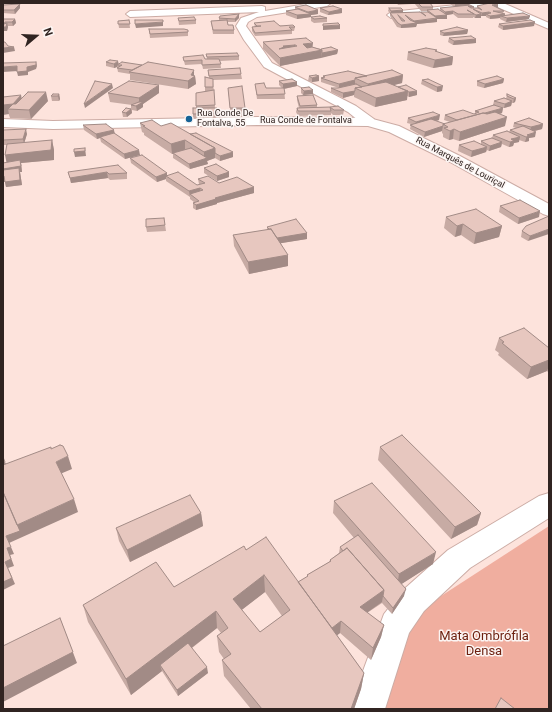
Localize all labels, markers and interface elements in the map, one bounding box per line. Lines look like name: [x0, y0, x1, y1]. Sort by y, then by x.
north arrow: [16, 16, 56, 56]
text: N: [40, 26, 55, 38]
place label: Rua Conde De Fontalva, 55: [197, 109, 253, 130]
marker: Rua Conde De Fontalva, 55: [184, 114, 194, 124]
street label: Rua Conde de Fontalva: [260, 116, 352, 126]
street label: Rua Marquês de Louriçal: [414, 135, 506, 191]
park label: Mata Ombrófila Densa: [439, 629, 529, 660]

